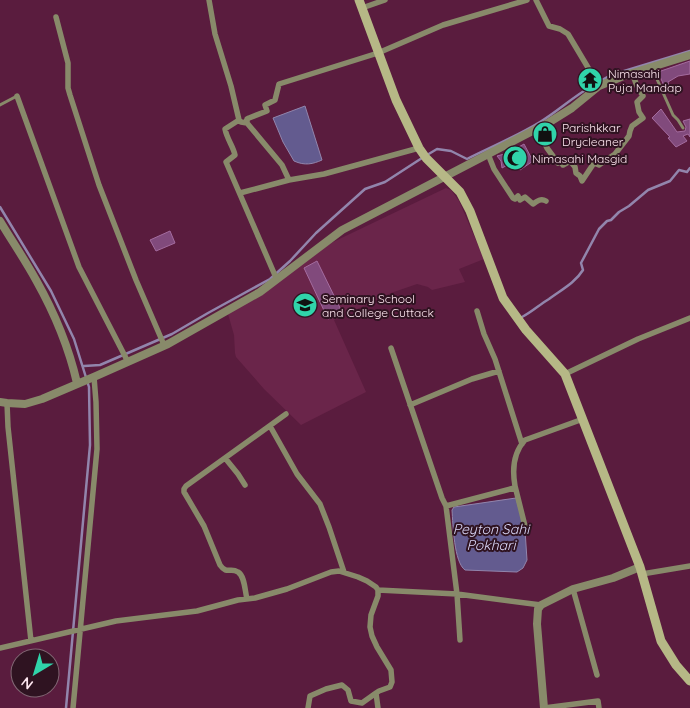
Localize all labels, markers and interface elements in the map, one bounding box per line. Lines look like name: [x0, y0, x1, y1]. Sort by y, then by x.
place label: Nimasahi Puja Mandap: [608, 66, 682, 95]
temple icon: Nimasahi Puja Mandap: [577, 67, 603, 93]
place label: Parishkkar Drycleaner: [562, 120, 624, 149]
shop icon: Parishkkar Drycleaner: [532, 121, 558, 147]
mosque icon: Nimasahi Masgid: [502, 145, 528, 171]
place label: Nimasahi Masgid: [532, 151, 627, 166]
place label: Seminary School and College Cuttack: [322, 291, 434, 320]
school or university icon: Seminary School and College Cuttack: [292, 292, 318, 318]
water label: Peyton Sahi Pokhari: [453, 520, 531, 554]
north arrow: [10, 648, 60, 698]
text: N: [17, 673, 37, 694]

